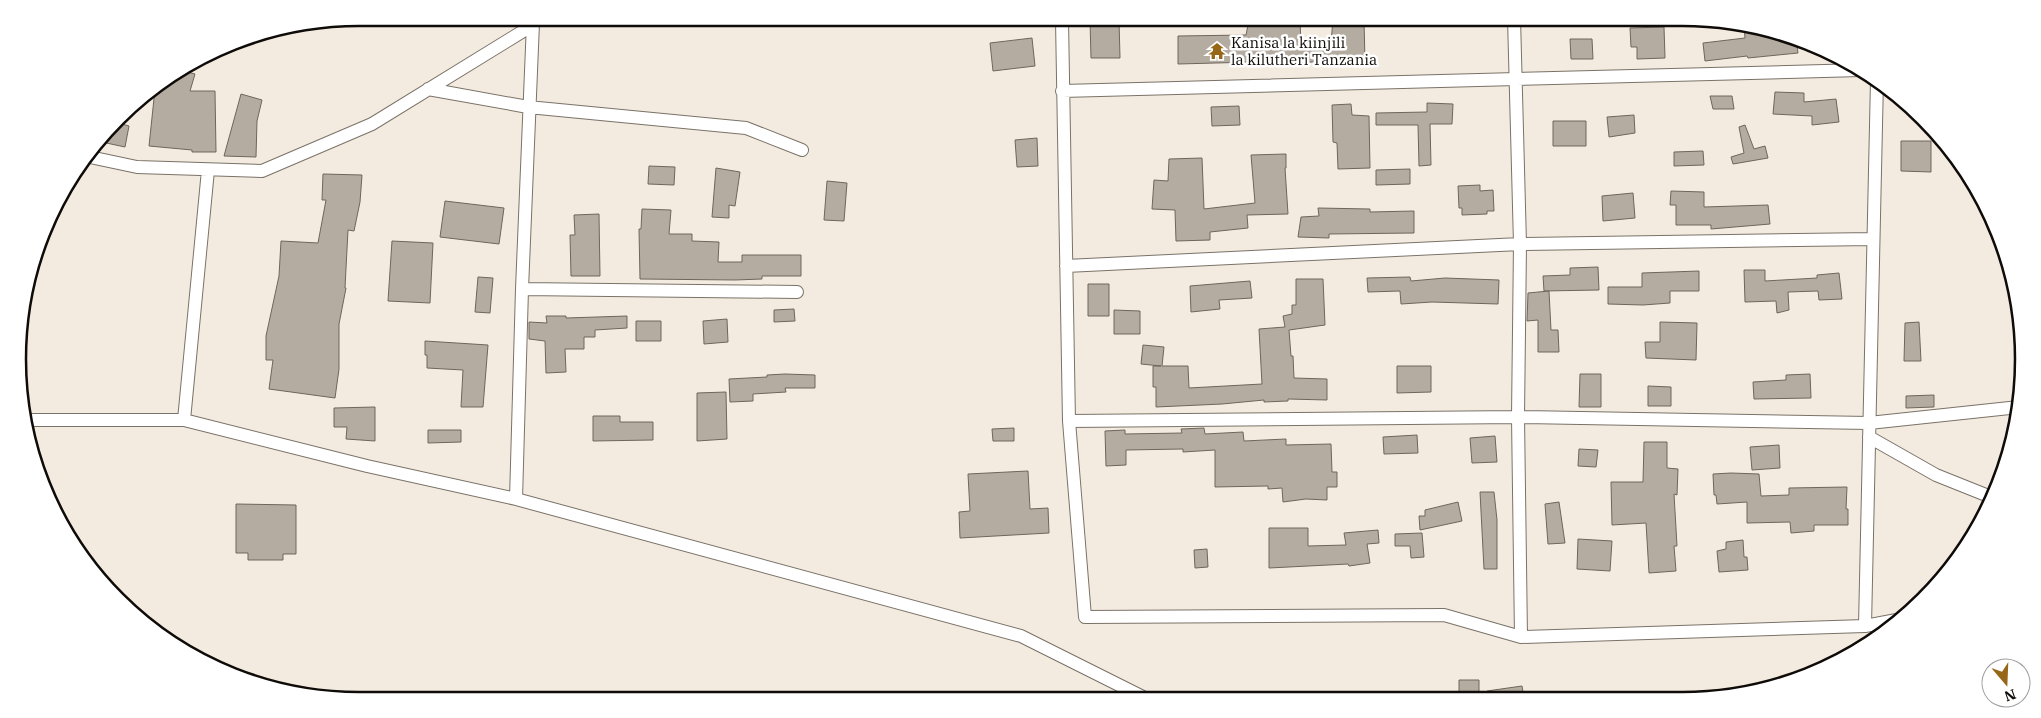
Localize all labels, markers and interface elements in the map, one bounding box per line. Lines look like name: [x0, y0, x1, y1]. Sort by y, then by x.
place label: Kanisa la kiinjili la kilutheri Tanzania: [1231, 33, 1377, 69]
temple icon: Kanisa la kiinjili la kilutheri Tanzania: [1207, 41, 1227, 61]
north arrow: [1981, 658, 2031, 708]
text: N: [2002, 685, 2018, 706]

